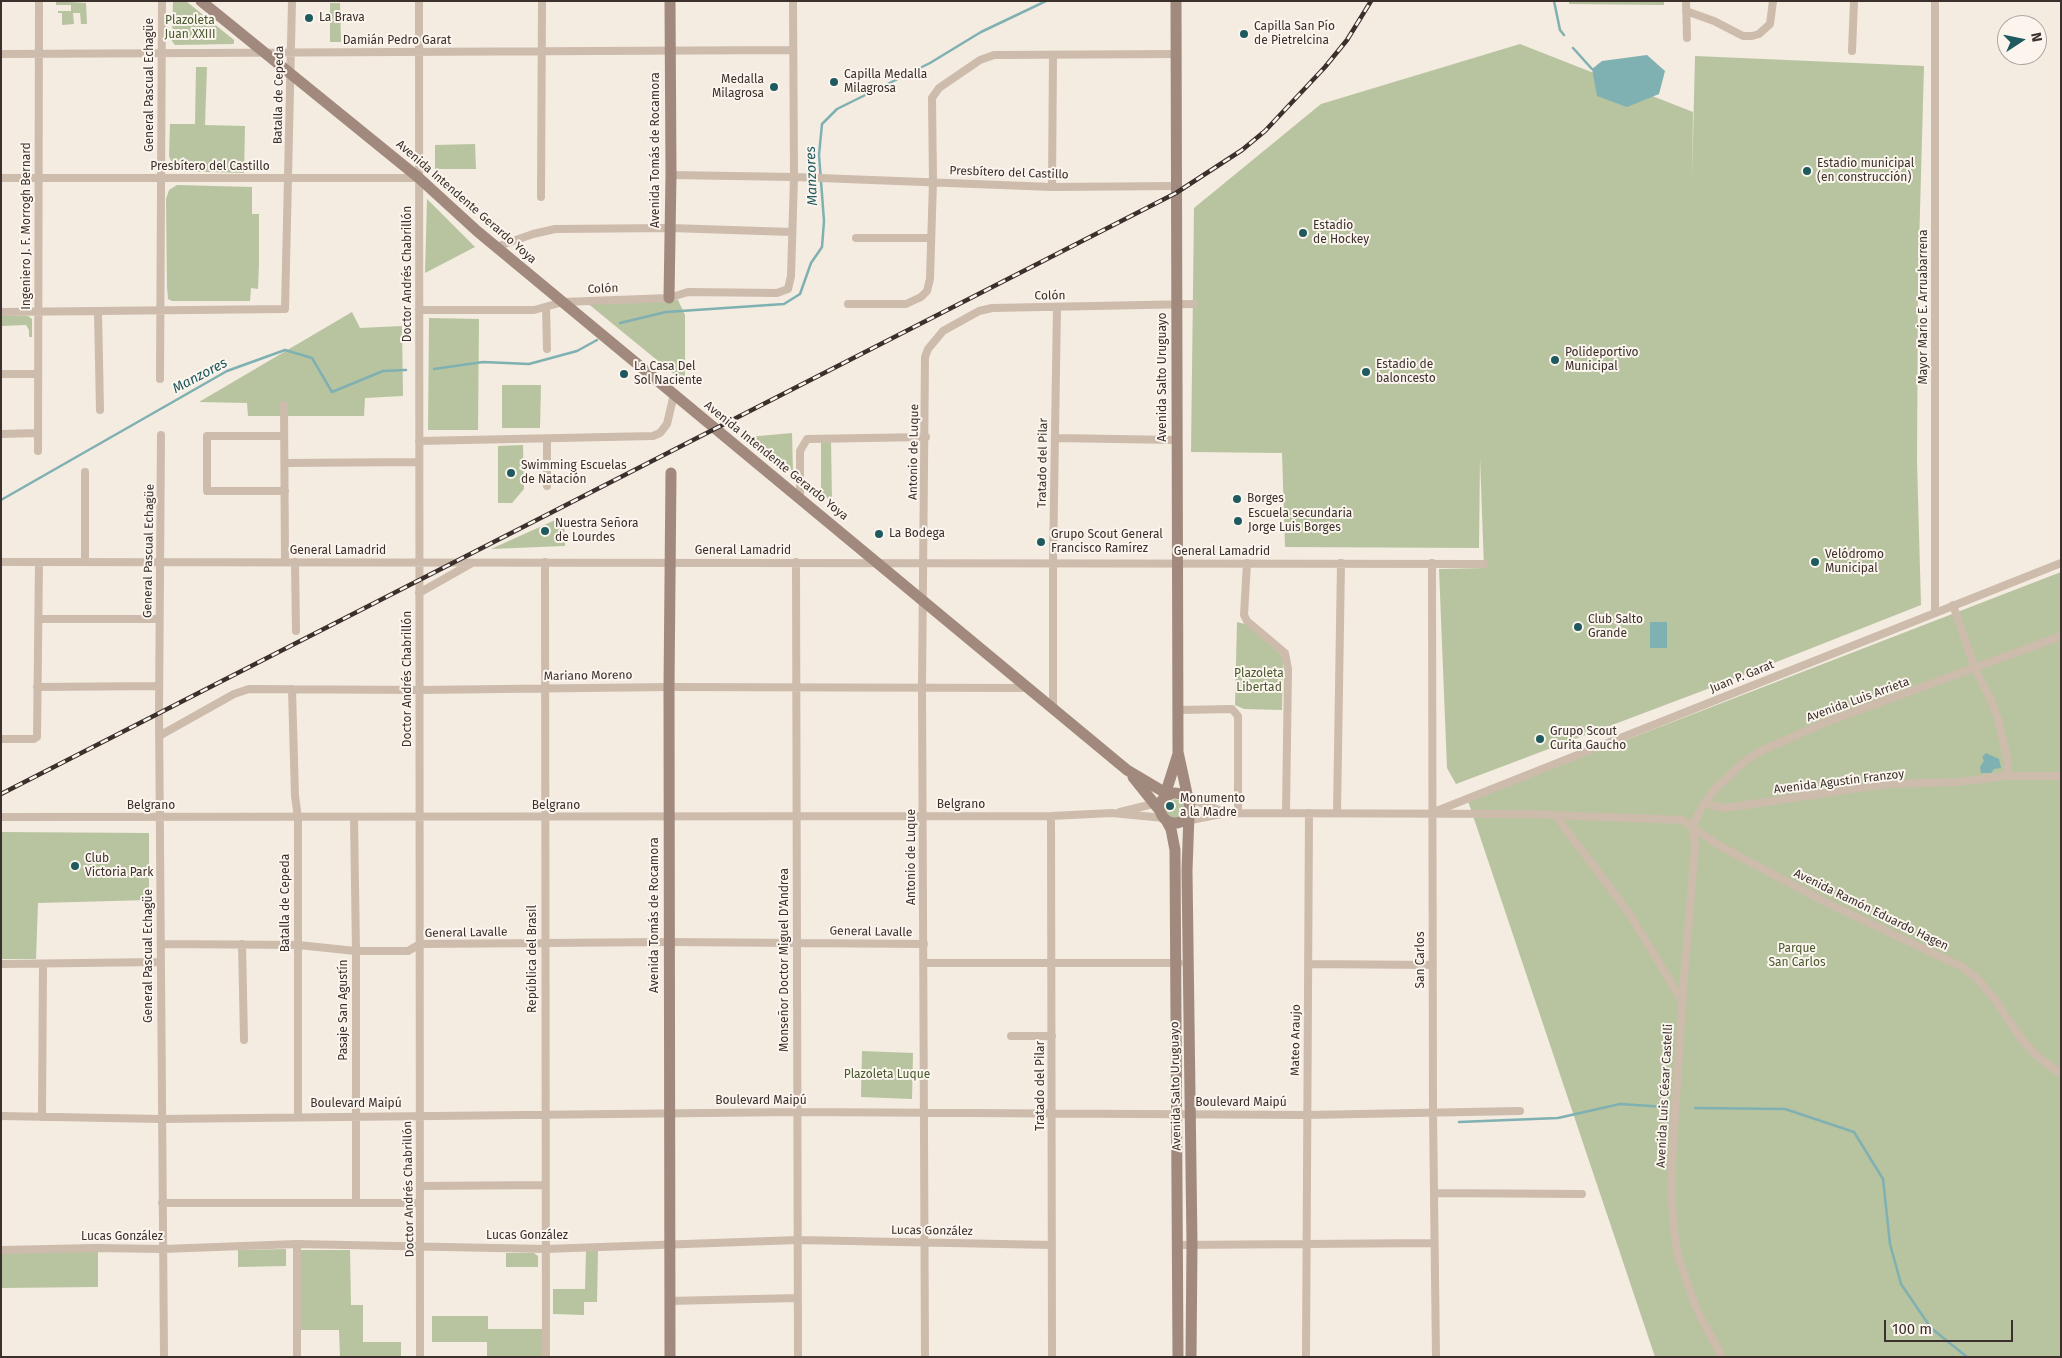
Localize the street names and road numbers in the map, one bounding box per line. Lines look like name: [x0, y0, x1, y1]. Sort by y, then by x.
street label: General Pascual Echagüe: [143, 18, 157, 152]
street label: Damián Pedro Garat: [343, 34, 451, 48]
street label: Batalla de Cepeda: [271, 46, 287, 144]
street label: Avenida Tomás de Rocamora: [649, 72, 663, 228]
street label: Avenida Intendente Gerardo Yoya: [393, 137, 539, 267]
street label: Ingeniero J. F. Morrogh Bernard: [20, 142, 34, 310]
street label: Presbítero del Castillo: [150, 160, 270, 174]
street label: Presbítero del Castillo: [949, 164, 1069, 182]
street label: Doctor Andrés Chabrillón: [401, 206, 415, 342]
street label: Mayor Mario E. Arruabarrena: [1917, 229, 1931, 385]
street label: Colón: [587, 281, 619, 297]
street label: Colón: [1034, 289, 1066, 303]
street label: Avenida Salto Uruguayo: [1156, 312, 1170, 442]
street label: Avenida Intendente Gerardo Yoya: [701, 398, 851, 524]
street label: Antonio de Luque: [906, 404, 922, 500]
street label: Tratado del Pilar: [1035, 418, 1051, 508]
street label: General Pascual Echagüe: [141, 484, 157, 618]
street label: General Lamadrid: [290, 544, 386, 558]
street label: General Lamadrid: [695, 544, 791, 558]
street label: General Lamadrid: [1174, 545, 1270, 559]
street label: Doctor Andrés Chabrillón: [401, 611, 415, 747]
street label: Juan P. Garat: [1708, 658, 1776, 696]
street label: Mariano Moreno: [543, 668, 633, 684]
street label: Avenida Luis Arrieta: [1805, 675, 1911, 725]
street label: Avenida Agustín Franzoy: [1773, 767, 1905, 797]
street label: Belgrano: [937, 798, 985, 812]
street label: Belgrano: [127, 799, 175, 813]
street label: Belgrano: [532, 799, 580, 813]
street label: Antonio de Luque: [905, 809, 919, 905]
street label: Avenida Tomás de Rocamora: [648, 837, 662, 993]
street label: Batalla de Cepeda: [279, 854, 293, 952]
street label: Avenida Ramón Eduardo Hagen: [1791, 866, 1951, 954]
street label: Monseñor Doctor Miguel D'Andrea: [778, 868, 792, 1052]
street label: General Pascual Echagüe: [142, 889, 156, 1023]
street label: República del Brasil: [526, 905, 540, 1013]
street label: General Lavalle: [829, 924, 913, 940]
street label: General Lavalle: [424, 925, 508, 941]
street label: San Carlos: [1414, 931, 1428, 989]
street label: Pasaje San Agustín: [337, 959, 351, 1061]
street label: Mateo Araujo: [1288, 1004, 1304, 1076]
street label: Avenida Salto Uruguayo: [1168, 1021, 1184, 1151]
street label: Avenida Luis César Castelli: [1654, 1024, 1676, 1168]
street label: Tratado del Pilar: [1034, 1041, 1048, 1131]
street label: Boulevard Maipú: [715, 1094, 807, 1108]
street label: Boulevard Maipú: [1195, 1096, 1287, 1110]
street label: Boulevard Maipú: [310, 1097, 402, 1111]
street label: Doctor Andrés Chabrillón: [401, 1121, 417, 1257]
street label: Lucas González: [891, 1223, 973, 1239]
street label: Lucas González: [486, 1229, 568, 1243]
street label: Lucas González: [81, 1230, 163, 1244]

